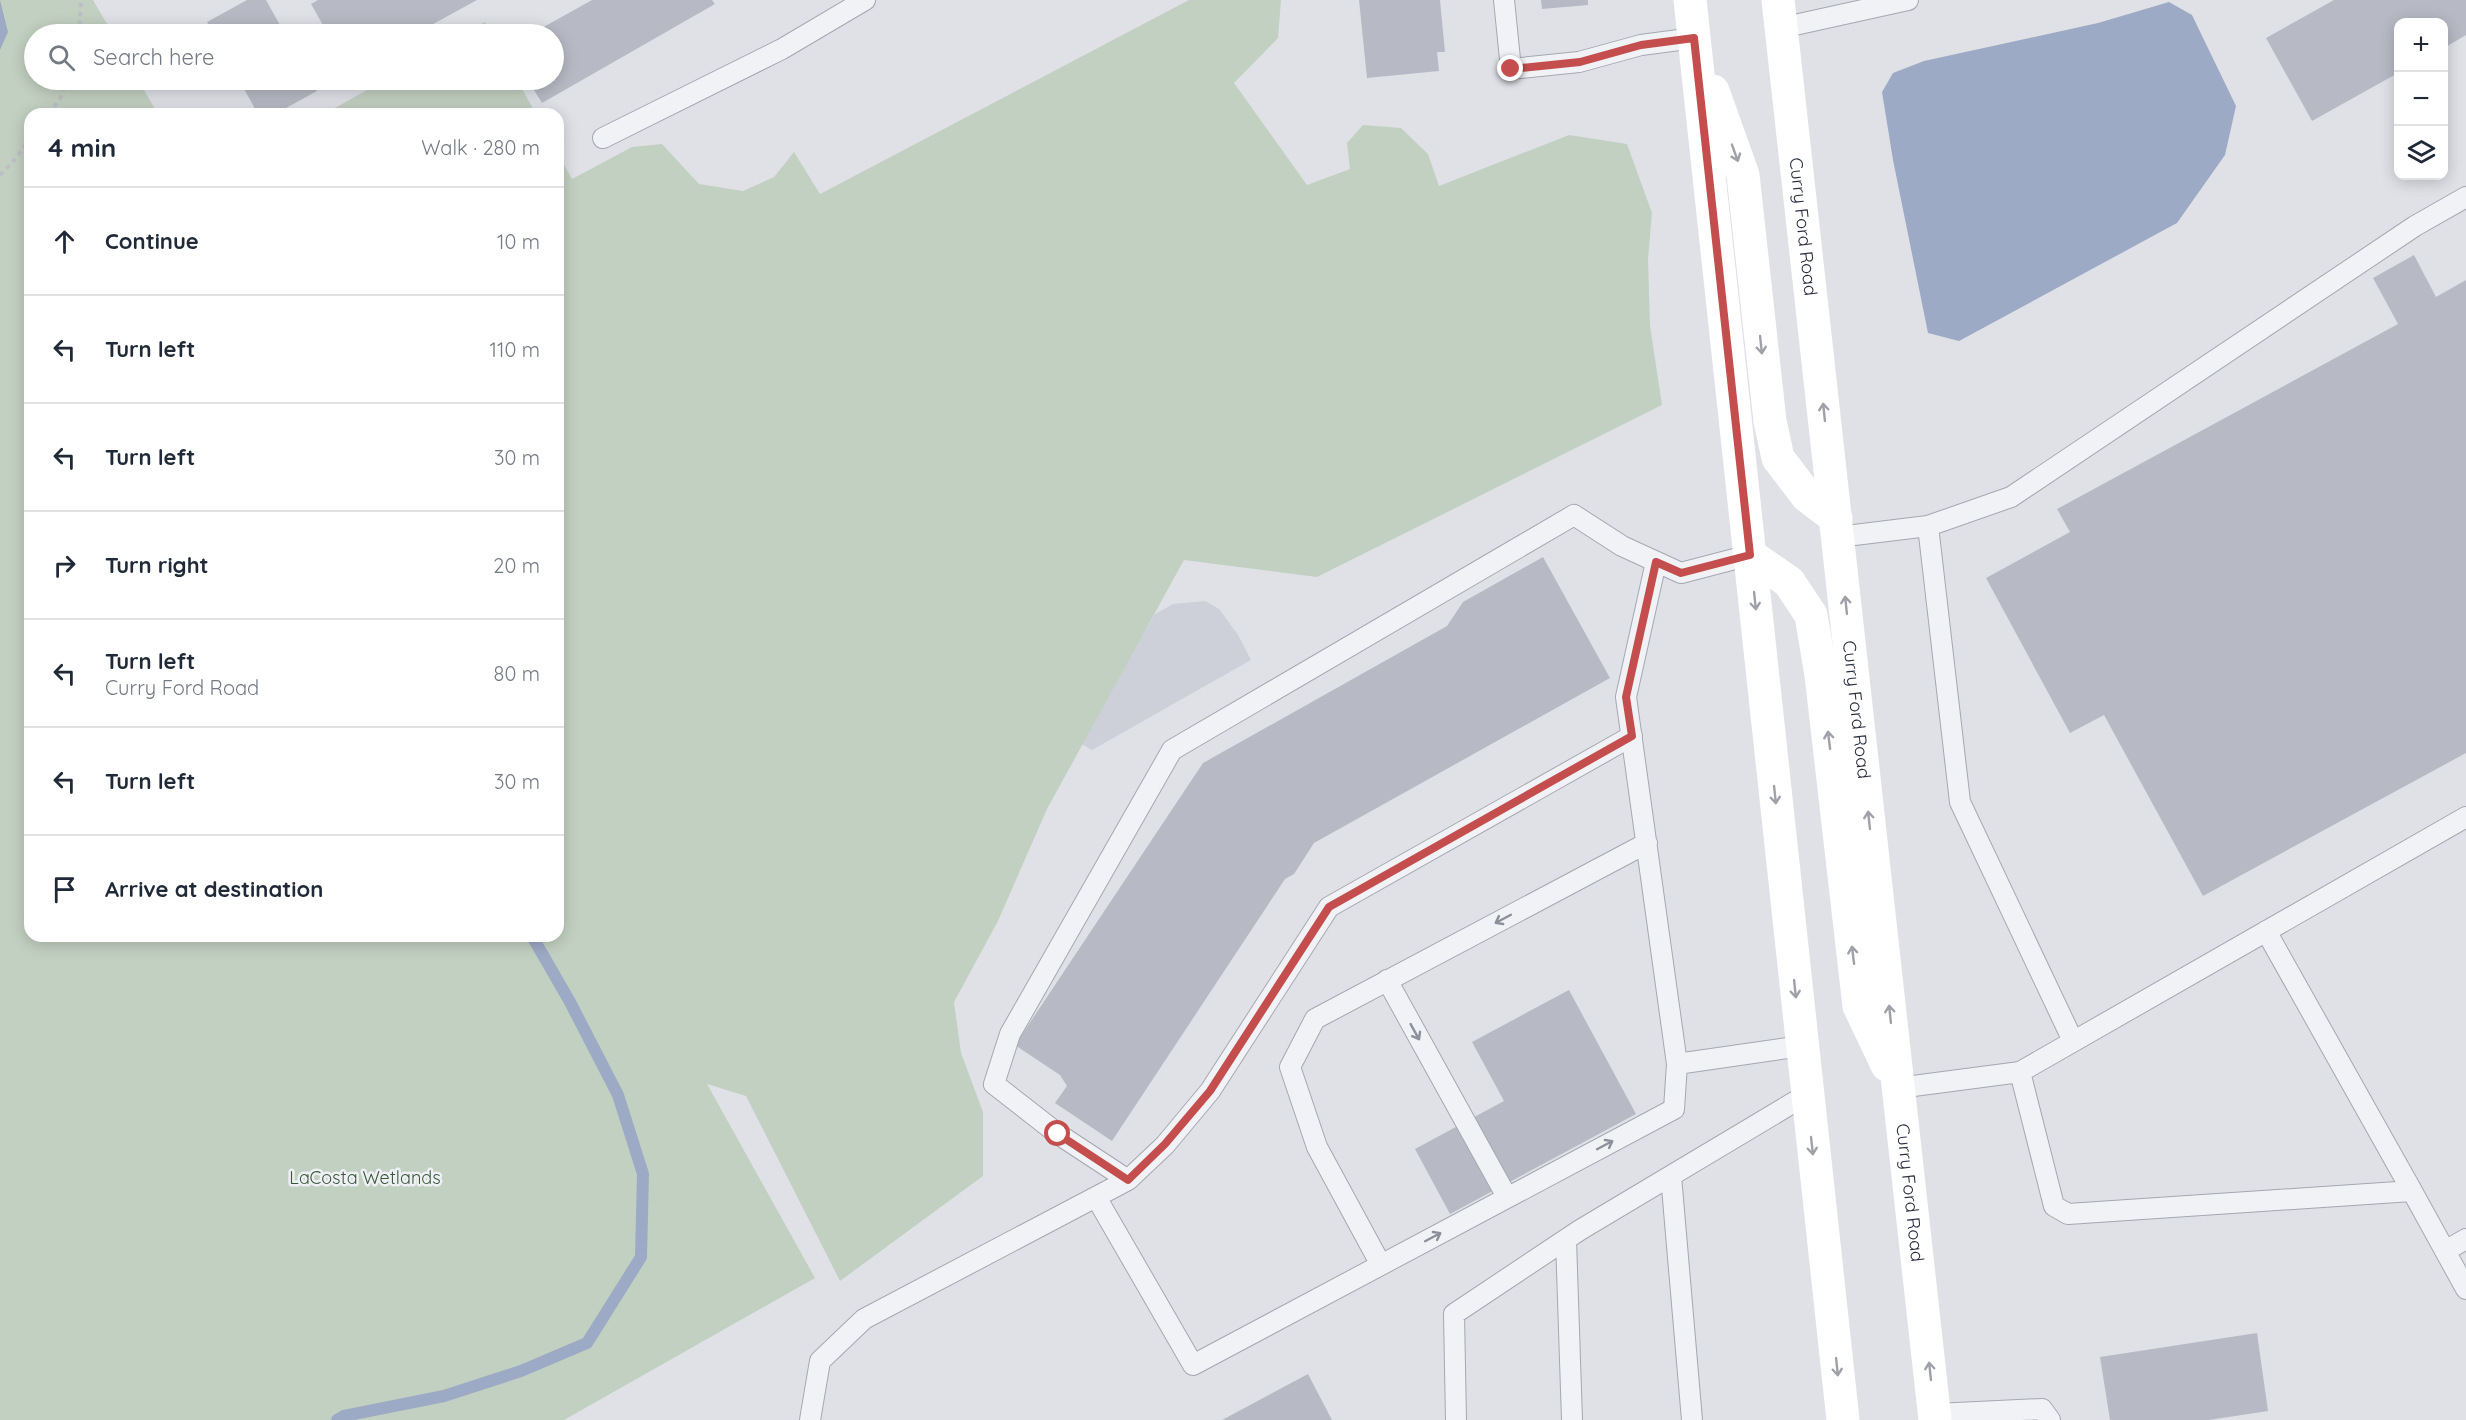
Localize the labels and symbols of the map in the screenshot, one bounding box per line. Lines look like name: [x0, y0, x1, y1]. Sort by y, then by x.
route end: [1497, 55, 1523, 81]
one-way arrow: [1730, 143, 1741, 162]
street label: Curry Ford Road: [1784, 156, 1823, 297]
one-way arrow: [1756, 335, 1767, 355]
one-way arrow: [1818, 402, 1829, 422]
one-way arrow: [1749, 591, 1760, 610]
one-way arrow: [1840, 596, 1851, 616]
street label: Curry Ford Road: [1838, 639, 1876, 780]
one-way arrow: [1823, 731, 1834, 751]
one-way arrow: [1770, 785, 1781, 804]
one-way arrow: [1863, 811, 1874, 830]
one-way arrow: [1494, 913, 1512, 925]
one-way arrow: [1847, 945, 1858, 965]
one-way arrow: [1790, 978, 1801, 998]
one-way arrow: [1884, 1004, 1895, 1024]
one-way arrow: [1410, 1022, 1421, 1040]
route start: [1044, 1120, 1070, 1146]
street label: Curry Ford Road: [1891, 1122, 1929, 1263]
one-way arrow: [1807, 1135, 1818, 1155]
one-way arrow: [1595, 1139, 1613, 1150]
park label: LaCosta Wetlands: [289, 1166, 441, 1189]
one-way arrow: [1424, 1231, 1441, 1243]
one-way arrow: [1832, 1357, 1843, 1376]
one-way arrow: [1924, 1362, 1935, 1382]

